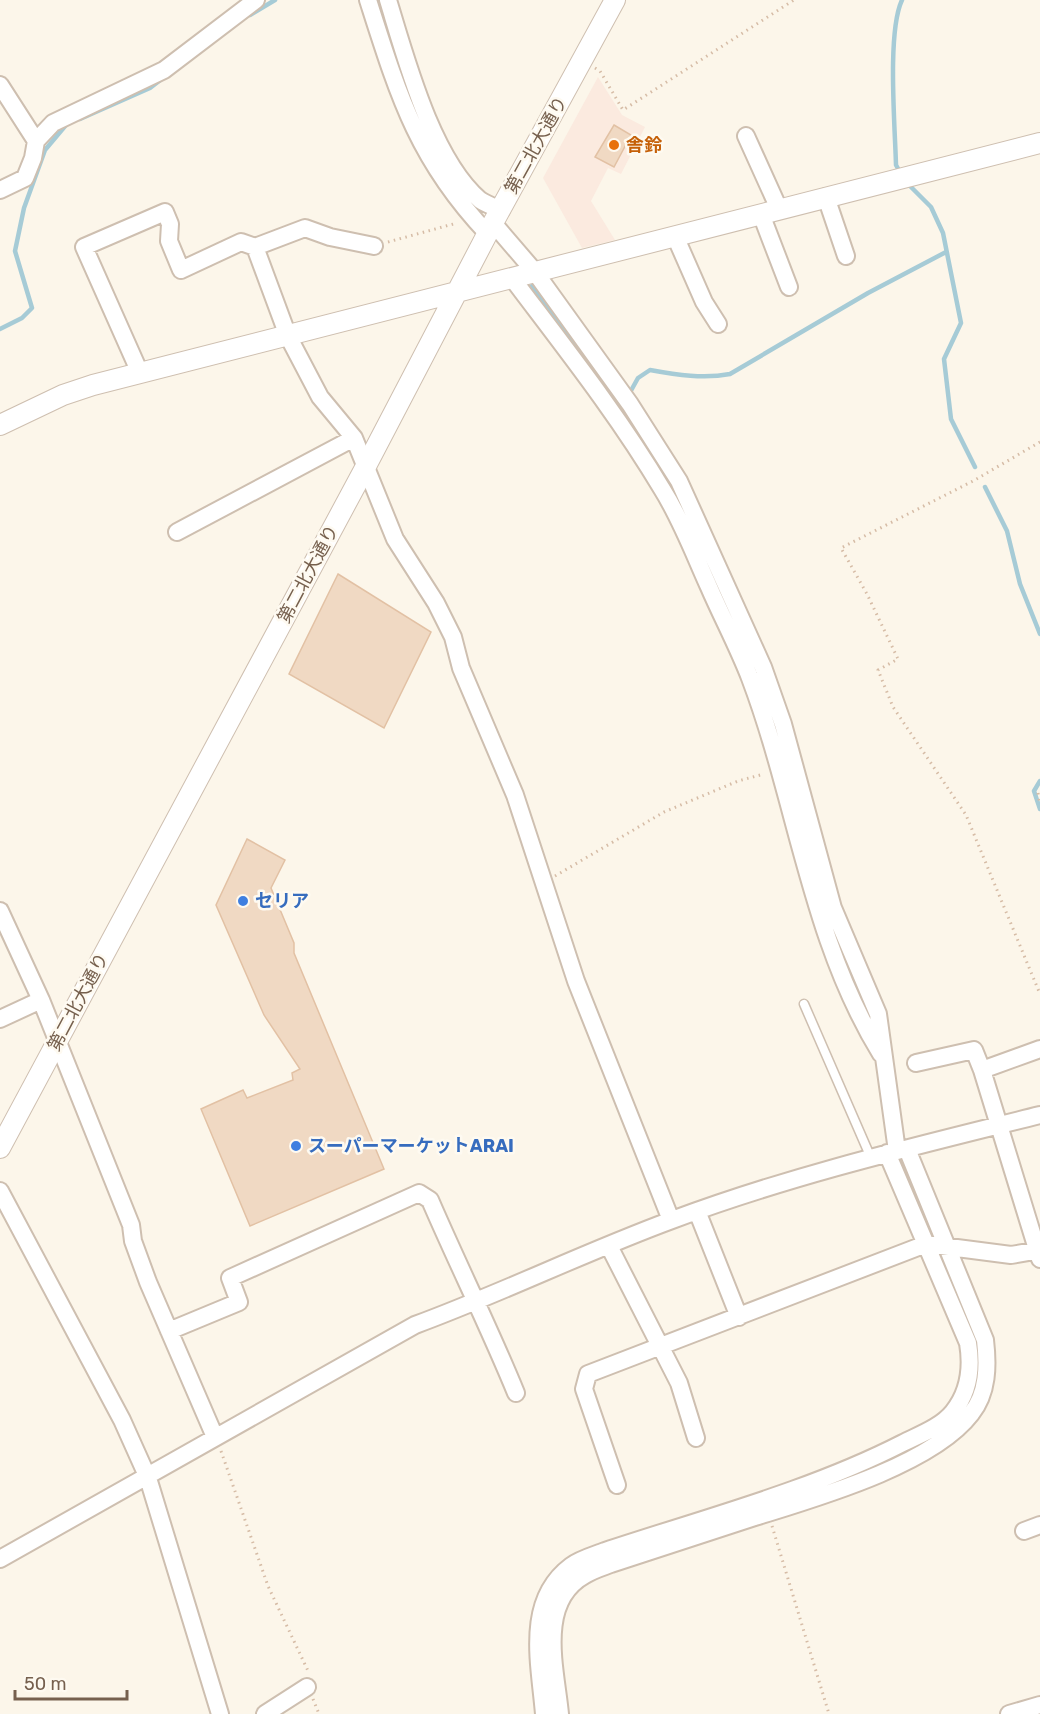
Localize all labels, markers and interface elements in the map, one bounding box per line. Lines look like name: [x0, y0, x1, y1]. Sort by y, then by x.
street label: 第二北大通り: [500, 92, 572, 198]
place label: 舎鈴: [626, 134, 663, 156]
marker: 舎鈴: [607, 138, 621, 152]
street label: 第二北大通り: [273, 521, 343, 627]
place label: セリア: [255, 890, 309, 912]
marker: セリア: [236, 894, 250, 908]
street label: 第二北大通り: [43, 949, 113, 1055]
place label: スーパーマーケットARAI: [308, 1135, 514, 1157]
marker: スーパーマーケットARAI: [289, 1139, 303, 1153]
scale bar: [15, 1663, 128, 1701]
text: 50 m: [24, 1673, 67, 1695]

